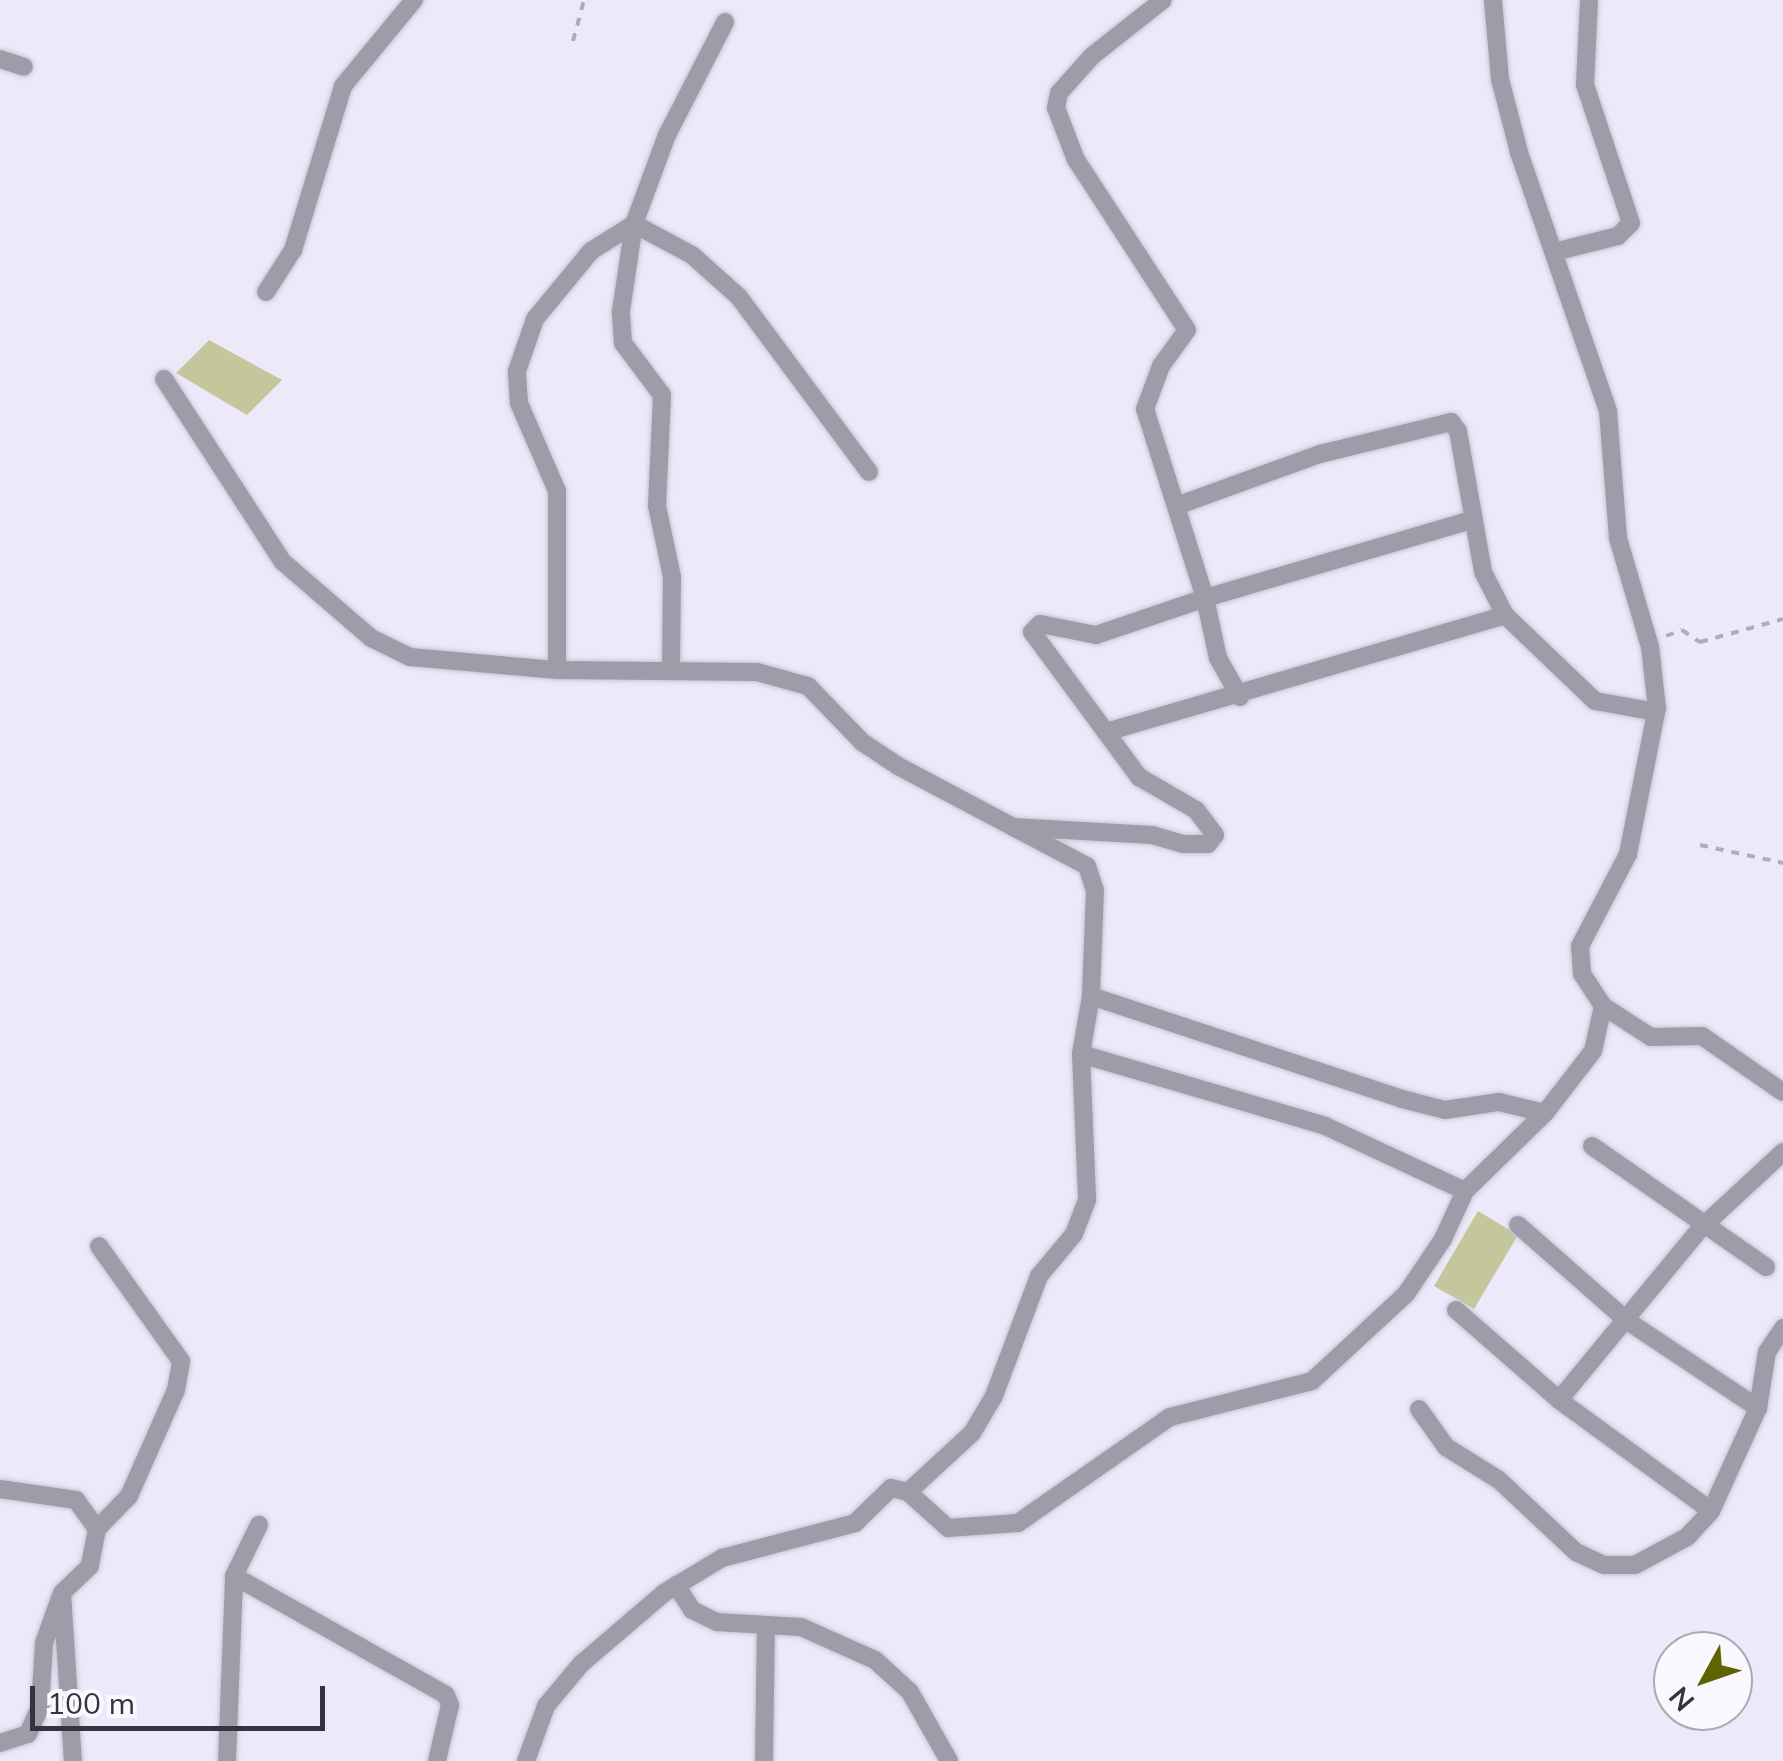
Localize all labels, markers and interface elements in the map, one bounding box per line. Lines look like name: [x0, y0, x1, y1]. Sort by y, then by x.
north arrow: [1653, 1631, 1753, 1731]
scale bar: [35, 1666, 330, 1728]
text: N: [1661, 1680, 1701, 1719]
text: 100 m: [47, 1684, 135, 1722]

